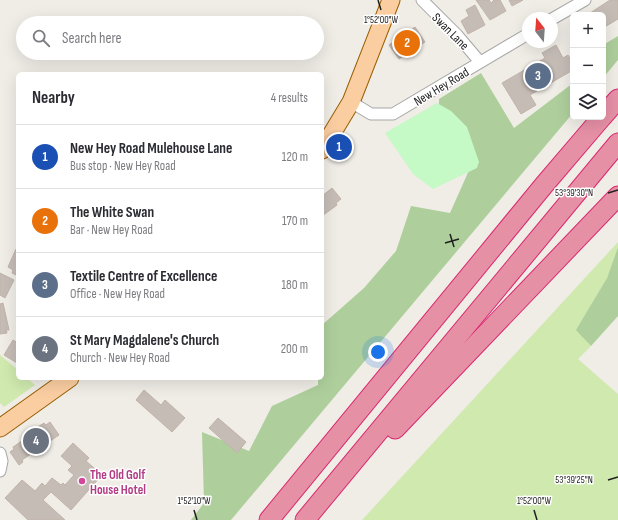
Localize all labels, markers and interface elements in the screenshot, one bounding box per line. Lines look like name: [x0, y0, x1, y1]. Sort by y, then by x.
street label: Swan Lane: [428, 10, 472, 54]
north arrow: [522, 12, 558, 48]
map controls: [570, 12, 606, 120]
button: +: [570, 12, 606, 48]
text: 1°52'00"W: [364, 14, 399, 26]
search box: [16, 16, 324, 60]
icon: search: [30, 27, 52, 49]
pin: 2: [394, 28, 420, 58]
text: Search here: [62, 29, 122, 48]
button: −: [570, 48, 606, 84]
pin: 3: [525, 61, 551, 91]
street label: New Hey Road: [411, 64, 472, 110]
button: layers: [570, 84, 606, 120]
text: Nearby: [32, 88, 75, 108]
text: 4 results: [271, 90, 308, 106]
pin: 1: [326, 132, 352, 162]
text: New Hey Road Mulehouse Lane: [70, 139, 232, 158]
text: 1: [42, 149, 48, 165]
text: 120 m: [282, 149, 308, 165]
text: Bus stop · New Hey Road: [70, 158, 176, 174]
text: 53°39'30"N: [555, 187, 593, 199]
text: The White Swan: [70, 203, 154, 222]
text: 2: [42, 213, 48, 229]
text: 170 m: [282, 213, 308, 229]
text: Bar · New Hey Road: [70, 222, 153, 238]
text: Textile Centre of Excellence: [70, 267, 217, 286]
text: 3: [42, 277, 48, 293]
text: 180 m: [282, 277, 308, 293]
text: Office · New Hey Road: [70, 286, 165, 302]
text: St Mary Magdalene's Church: [70, 331, 219, 350]
text: 4: [42, 341, 48, 357]
text: 200 m: [281, 341, 308, 357]
your location: [368, 342, 388, 362]
text: Church · New Hey Road: [70, 350, 170, 366]
pin: 4: [23, 426, 49, 456]
place label: The Old Golf House Hotel: [90, 467, 146, 498]
text: 53°39'25"N: [555, 474, 593, 486]
marker: The Old Golf House Hotel: [77, 476, 87, 486]
text: 1°52'10"W: [177, 495, 211, 507]
text: 1°52'00"W: [517, 495, 552, 507]

